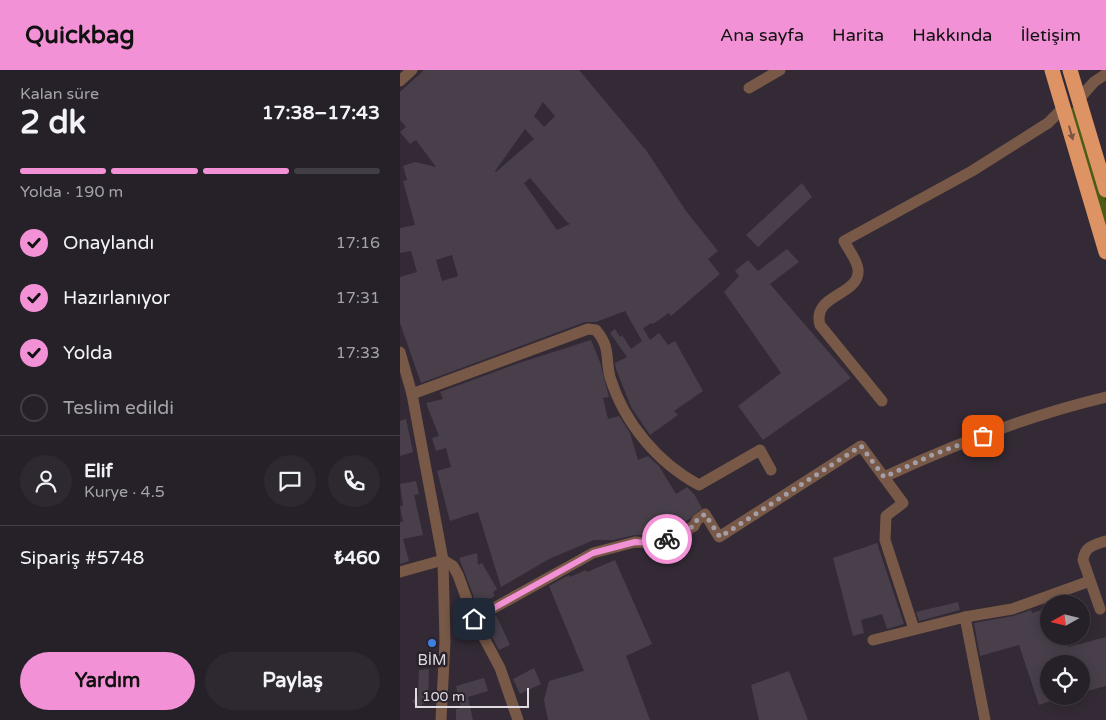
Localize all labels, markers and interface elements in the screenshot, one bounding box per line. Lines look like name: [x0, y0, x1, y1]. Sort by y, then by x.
text: Quickbag: [25, 21, 135, 50]
text: Ana sayfa: [720, 24, 804, 46]
text: Harita: [832, 24, 884, 46]
text: Hakkında: [912, 24, 992, 46]
text: İletişim: [1020, 24, 1081, 46]
text: Kalan süre: [20, 84, 99, 104]
text: 17:38–17:43: [262, 102, 380, 124]
text: 2 dk: [20, 104, 86, 142]
one-way arrow: [1067, 126, 1075, 141]
text: Yolda · 190 m: [20, 182, 123, 202]
icon: check: [20, 229, 48, 257]
text: Onaylandı: [63, 232, 154, 254]
text: 17:16: [336, 233, 380, 253]
icon: check: [20, 284, 48, 312]
text: Hazırlanıyor: [63, 287, 170, 309]
text: 17:31: [336, 288, 380, 308]
icon: check: [20, 339, 48, 367]
text: Yolda: [63, 342, 113, 364]
text: 17:33: [336, 343, 380, 363]
text: Teslim edildi: [63, 397, 174, 419]
pin: [962, 415, 1004, 457]
icon: bag: [969, 422, 997, 450]
button: person: [20, 455, 72, 507]
button: chat: [264, 455, 316, 507]
button: phone: [328, 455, 380, 507]
text: Elif: [84, 460, 113, 482]
text: Kurye · 4.5: [84, 482, 165, 502]
courier: [642, 514, 692, 564]
icon: bike: [653, 525, 681, 553]
text: Sipariş #5748: [20, 547, 144, 569]
text: ₺460: [334, 547, 380, 569]
north arrow: [1040, 595, 1090, 645]
map controls: [1040, 595, 1090, 705]
pin: [453, 598, 495, 640]
icon: home: [460, 605, 488, 633]
marker: BİM: [426, 637, 438, 649]
place label: BİM: [417, 651, 447, 669]
button: Yardım: [20, 652, 195, 710]
button: Paylaş: [205, 652, 380, 710]
button: locate: [1040, 655, 1090, 705]
scale bar: [415, 685, 529, 708]
text: 100 m: [422, 688, 465, 705]

